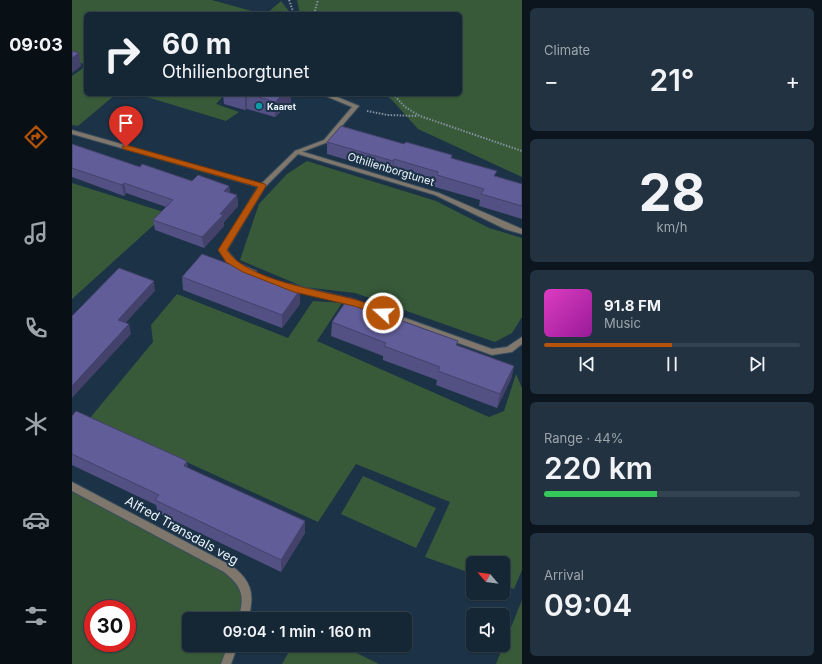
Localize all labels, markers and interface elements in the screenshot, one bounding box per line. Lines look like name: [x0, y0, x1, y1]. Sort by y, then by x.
text: 60 m: [162, 27, 231, 61]
icon: right: [96, 28, 148, 80]
text: 09:03: [9, 34, 63, 55]
text: Climate: [544, 42, 590, 58]
text: Othilienborgtunet: [162, 61, 309, 82]
text: 21°: [649, 62, 695, 98]
text: −: [544, 68, 559, 94]
text: +: [785, 68, 800, 94]
marker: Kaaret: [254, 101, 264, 111]
place label: Kaaret: [267, 101, 297, 112]
pin: [109, 106, 143, 147]
icon: arrive: [115, 112, 137, 134]
icon: directions: [22, 123, 50, 151]
street label: Othilienborgtunet: [346, 149, 436, 189]
text: 28: [639, 161, 705, 224]
icon: music: [22, 219, 50, 247]
text: km/h: [657, 219, 687, 235]
position arrow: [362, 292, 404, 334]
text: 91.8 FM: [604, 296, 661, 315]
icon: phone: [22, 314, 50, 342]
text: Music: [604, 315, 641, 331]
icon: previous: [576, 353, 598, 375]
icon: pause: [661, 353, 683, 375]
icon: next: [746, 353, 768, 375]
icon: climate: [22, 410, 50, 438]
text: Range · 44%: [544, 430, 623, 446]
text: 220 km: [544, 450, 653, 486]
street label: Alfred Trønsdals veg: [123, 492, 241, 568]
icon: car: [22, 506, 50, 534]
north arrow: [466, 556, 510, 600]
map controls: [466, 556, 510, 652]
text: Arrival: [544, 567, 584, 583]
text: 09:04: [544, 587, 632, 623]
speed limit sign: 30: [84, 600, 136, 652]
icon: filters: [22, 602, 50, 630]
button: sound: [466, 608, 510, 652]
text: 09:04 · 1 min · 160 m: [223, 622, 371, 641]

